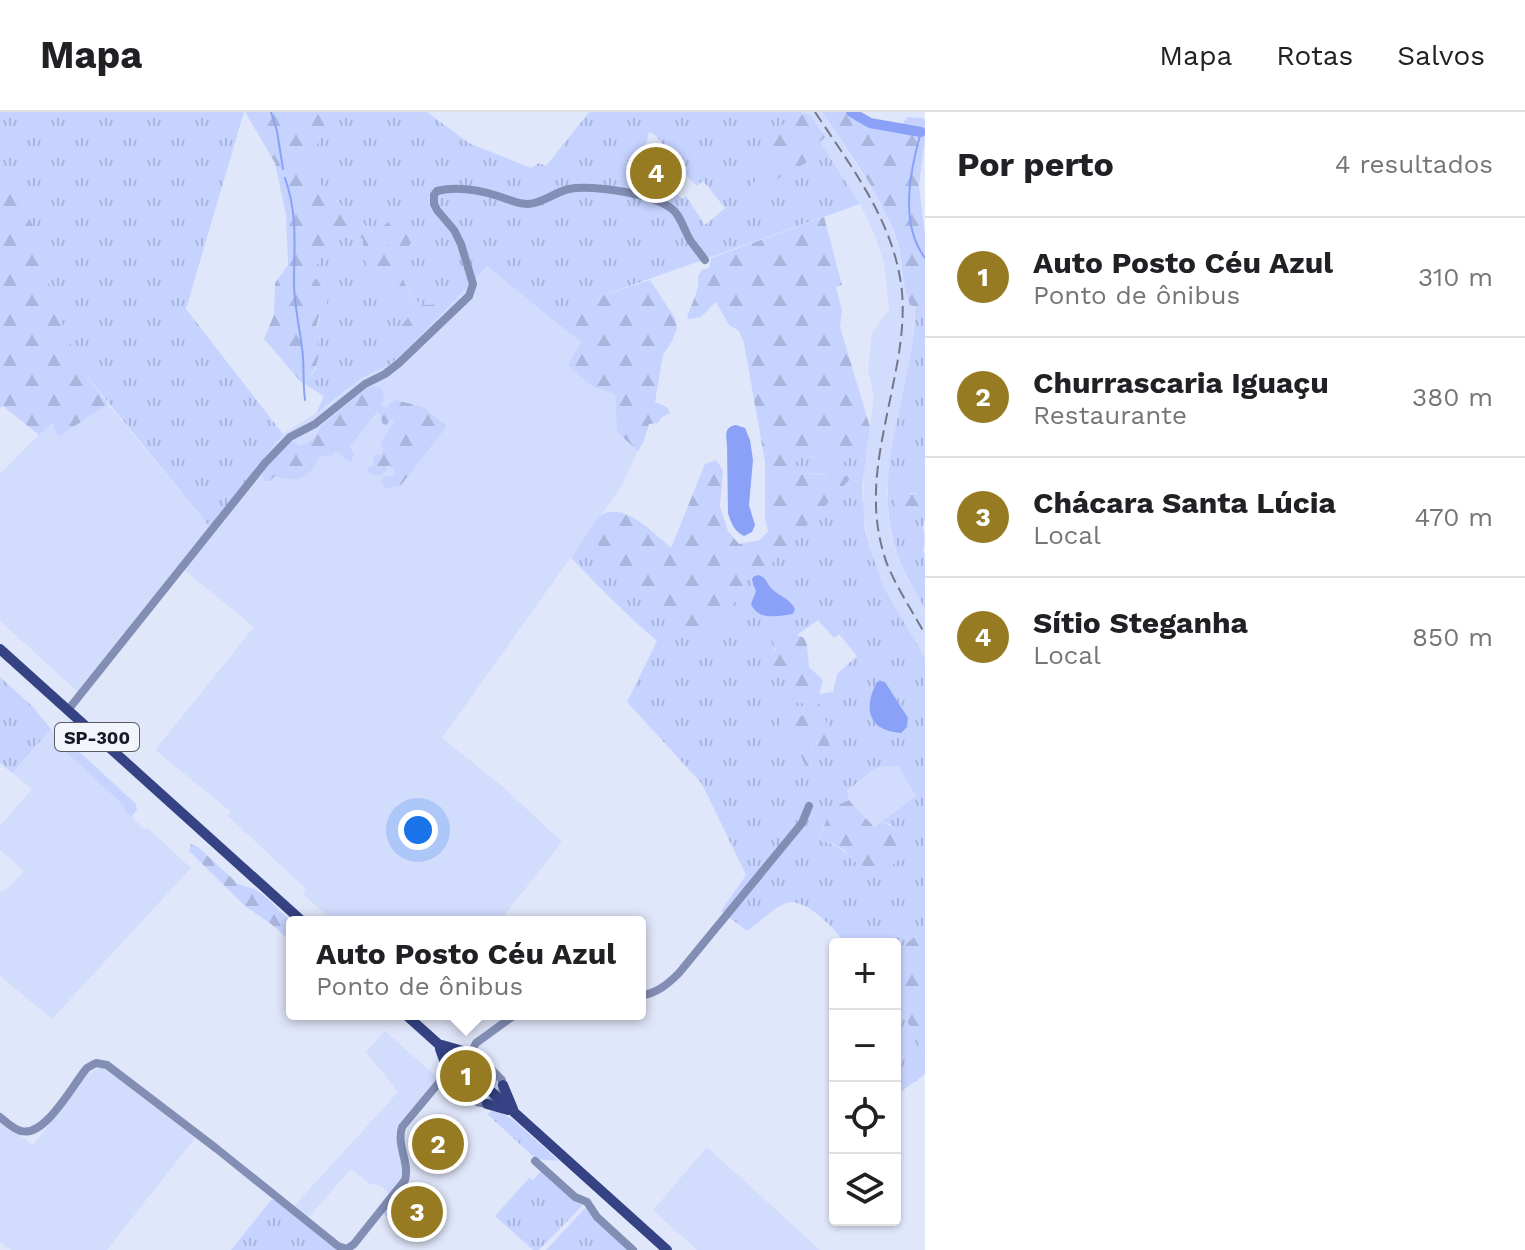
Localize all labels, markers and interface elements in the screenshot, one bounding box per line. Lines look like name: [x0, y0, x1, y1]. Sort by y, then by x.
text: Mapa: [40, 33, 142, 77]
text: Mapa: [1159, 39, 1232, 72]
text: Rotas: [1276, 39, 1353, 72]
text: Salvos: [1397, 39, 1485, 72]
pin: 4: [630, 143, 682, 203]
text: Por perto: [957, 144, 1114, 184]
text: 4 resultados: [1335, 149, 1493, 179]
text: Auto Posto Céu Azul: [1033, 245, 1333, 280]
text: 1: [977, 262, 989, 292]
text: 310 m: [1418, 262, 1493, 292]
text: Ponto de ônibus: [1033, 280, 1240, 310]
text: Churrascaria Iguaçu: [1033, 365, 1329, 400]
text: 2: [975, 382, 991, 412]
text: 380 m: [1412, 382, 1493, 412]
text: Restaurante: [1033, 400, 1187, 430]
text: Chácara Santa Lúcia: [1033, 485, 1336, 520]
text: 3: [975, 502, 991, 532]
text: 470 m: [1415, 502, 1493, 532]
text: Local: [1033, 520, 1101, 550]
text: Sítio Steganha: [1033, 605, 1248, 640]
text: 4: [975, 622, 991, 652]
text: 850 m: [1412, 622, 1493, 652]
text: Local: [1033, 640, 1101, 670]
road number: SP-300: [55, 723, 139, 751]
your location: [398, 810, 438, 850]
popup: [286, 916, 646, 1020]
text: Auto Posto Céu Azul: [316, 936, 616, 971]
map controls: [829, 938, 901, 1226]
button: +: [829, 938, 901, 1010]
text: Ponto de ônibus: [316, 971, 523, 1001]
button: −: [829, 1010, 901, 1082]
pin: 1: [440, 1046, 492, 1106]
button: locate: [829, 1082, 901, 1154]
pin: 2: [412, 1114, 464, 1174]
button: layers: [829, 1154, 901, 1226]
pin: 3: [391, 1182, 443, 1242]

